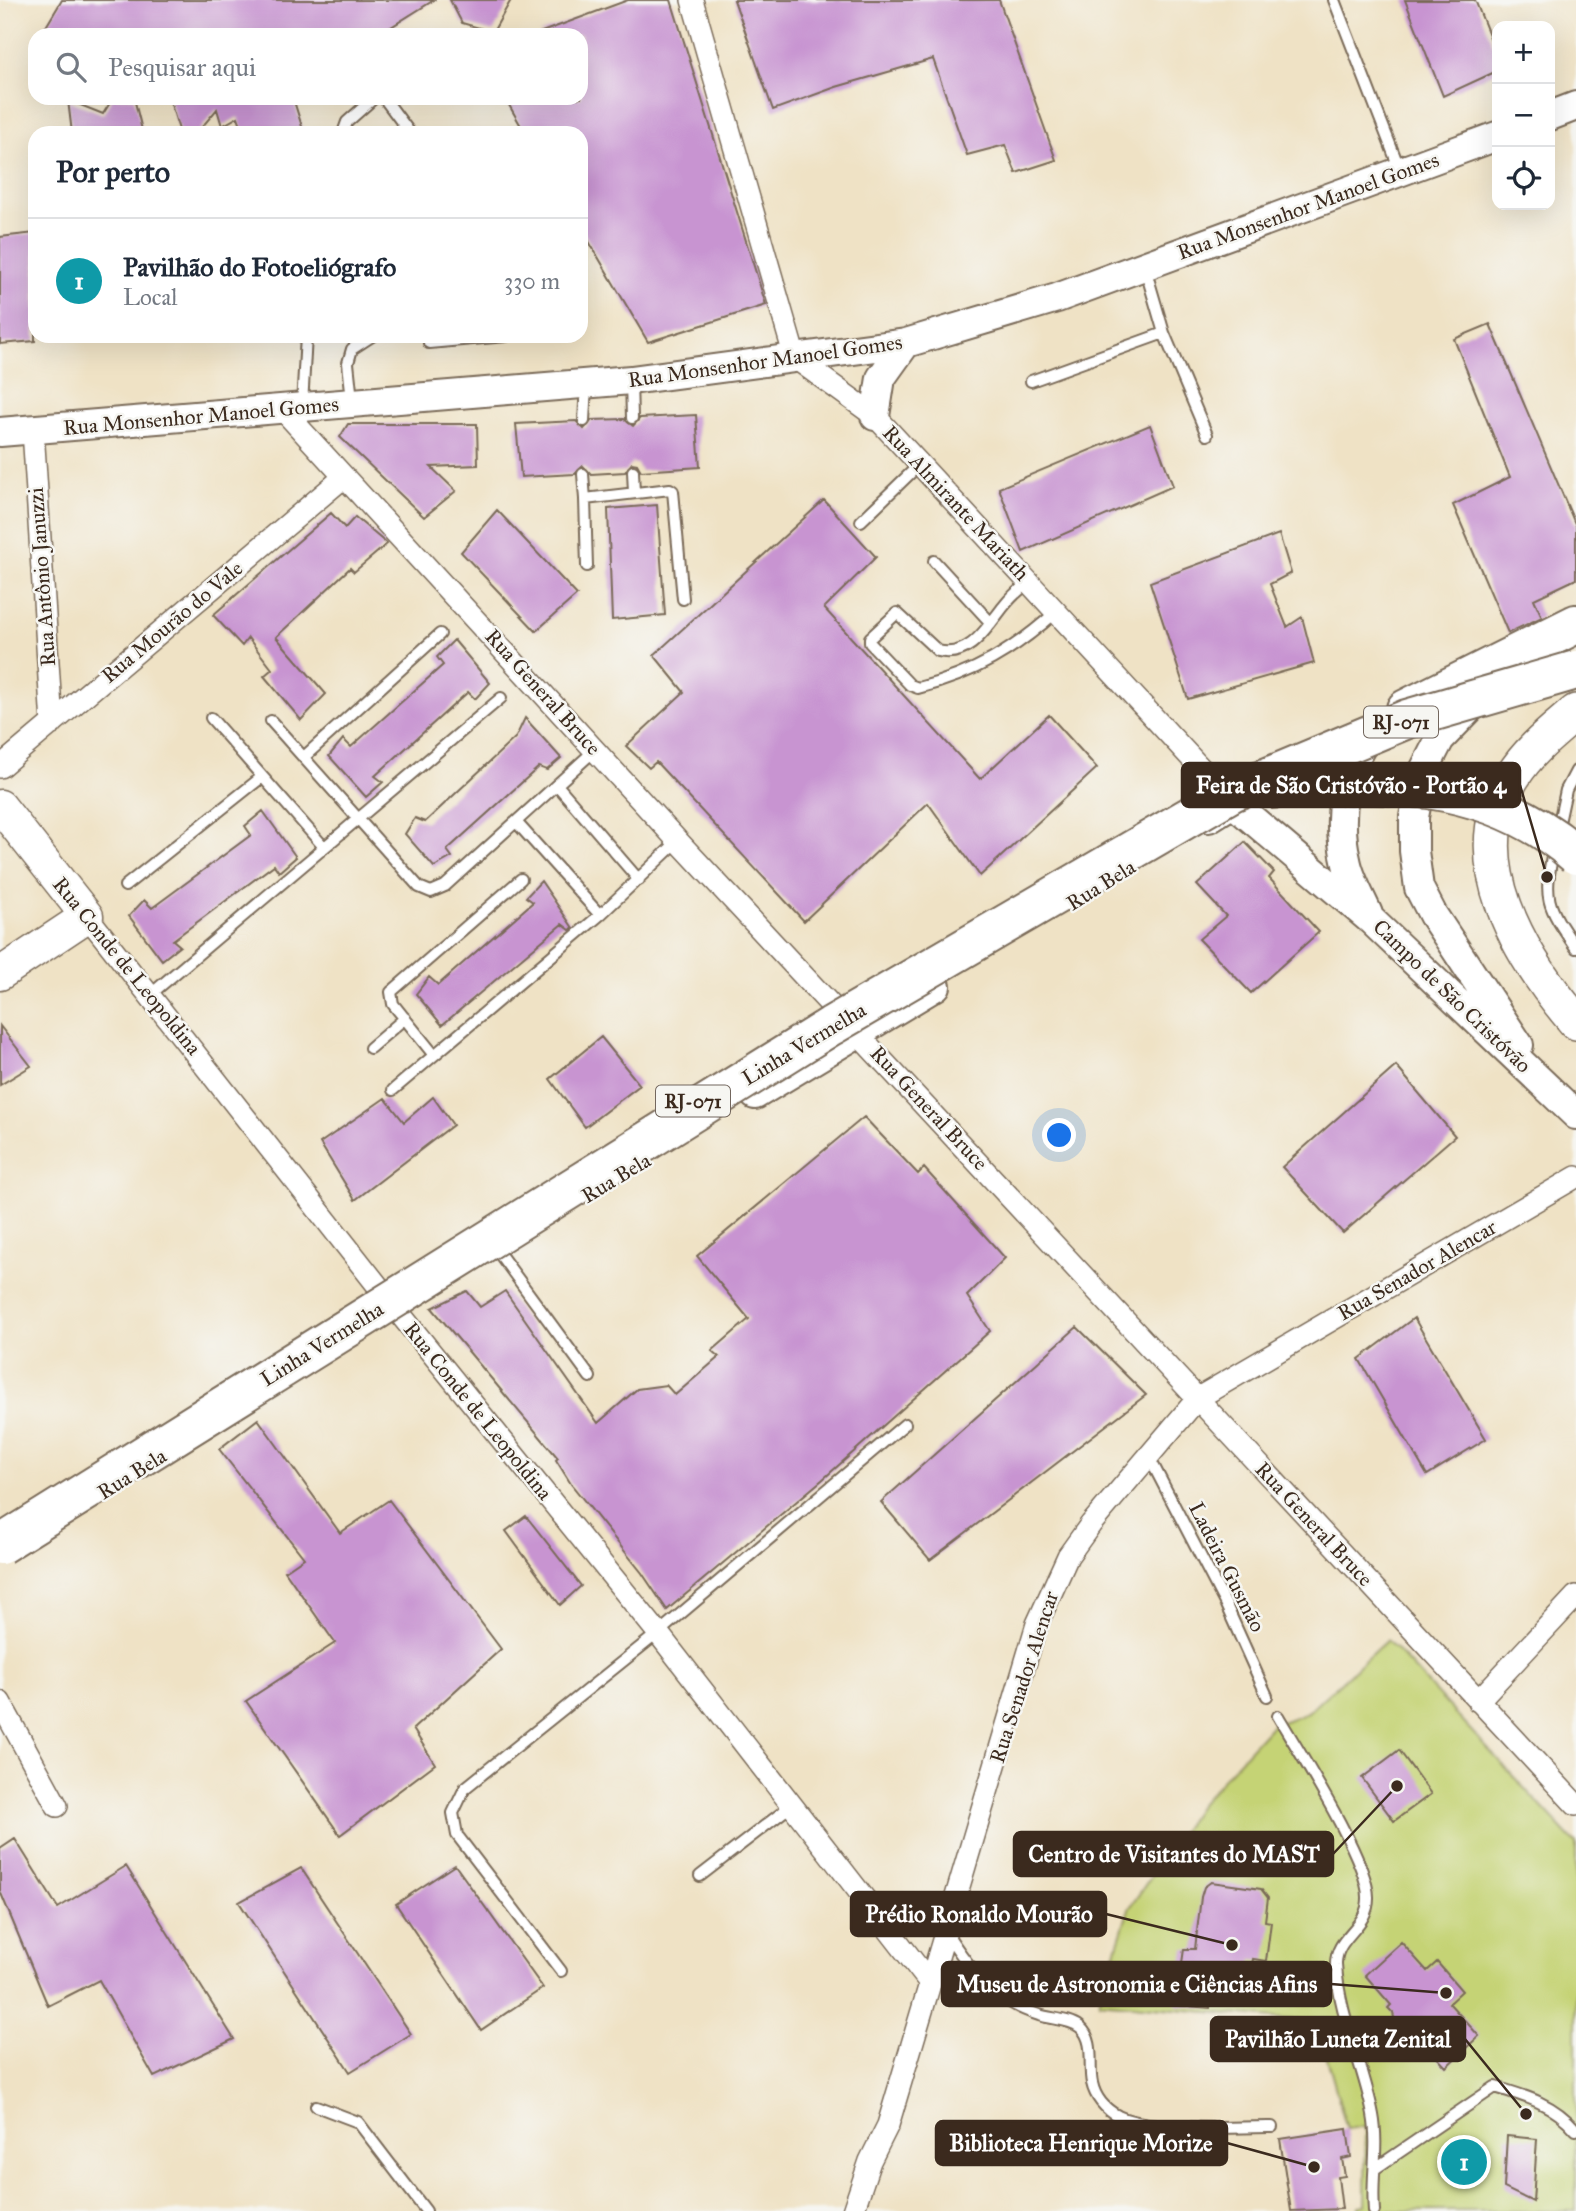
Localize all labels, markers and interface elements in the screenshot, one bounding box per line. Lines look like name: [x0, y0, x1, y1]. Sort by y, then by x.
map controls: [1492, 21, 1555, 210]
button: +: [1492, 21, 1555, 84]
search box: [28, 28, 588, 105]
icon: search: [52, 48, 90, 86]
text: Pesquisar aqui: [108, 51, 256, 83]
button: −: [1492, 84, 1555, 147]
street label: Rua Monsenhor Manoel Gomes: [1174, 146, 1442, 266]
button: locate: [1492, 147, 1555, 210]
text: Por perto: [56, 154, 170, 190]
text: Pavilhão do Fotoeliógrafo: [123, 251, 396, 283]
text: 1: [74, 267, 84, 295]
text: 330 m: [504, 267, 560, 295]
text: Local: [123, 283, 177, 311]
street label: Rua Monsenhor Manoel Gomes: [626, 329, 904, 393]
street label: Rua Monsenhor Manoel Gomes: [62, 391, 340, 441]
street label: Rua Almirante Mariath: [877, 420, 1035, 586]
street label: Rua Antônio Januzzi: [23, 486, 61, 667]
street label: Rua Mourão do Vale: [96, 555, 248, 689]
street label: Rua General Bruce: [480, 624, 607, 761]
road number: RJ-071: [1364, 706, 1438, 737]
callout: Feira de São Cristóvão - Portão 4: [1182, 763, 1520, 807]
text: Feira de São Cristóvão - Portão 4: [1196, 771, 1507, 799]
street label: Rua Bela: [1062, 854, 1140, 916]
street label: Rua Conde de Leopoldina: [47, 872, 207, 1060]
street label: Campo de São Cristóvão: [1367, 914, 1537, 1078]
street label: Linha Vermelha: [737, 997, 871, 1091]
street label: Rua General Bruce: [865, 1040, 994, 1176]
road number: RJ-071: [656, 1086, 730, 1116]
your location: [1042, 1118, 1076, 1152]
street label: Rua Bela: [577, 1147, 656, 1209]
street label: Rua Senador Alencar: [1333, 1214, 1501, 1326]
street label: Linha Vermelha: [256, 1296, 388, 1392]
street label: Rua Conde de Leopoldina: [398, 1317, 558, 1505]
street label: Rua Bela: [93, 1443, 171, 1505]
street label: Rua General Bruce: [1250, 1456, 1379, 1592]
street label: Ladeira Gusmão: [1183, 1498, 1271, 1636]
street label: Rua Senador Alencar: [984, 1588, 1064, 1766]
callout: Centro de Visitantes do MAST: [1014, 1832, 1333, 1876]
text: Centro de Visitantes do MAST: [1028, 1840, 1320, 1868]
callout: Prédio Ronaldo Mourão: [851, 1892, 1106, 1936]
text: Prédio Ronaldo Mourão: [865, 1900, 1093, 1928]
callout: Museu de Astronomia e Ciências Afins: [942, 1962, 1331, 2006]
text: Museu de Astronomia e Ciências Afins: [957, 1970, 1318, 1998]
callout: Pavilhão Luneta Zenital: [1211, 2017, 1465, 2061]
text: Pavilhão Luneta Zenital: [1225, 2025, 1452, 2053]
callout: Biblioteca Henrique Morize: [936, 2121, 1227, 2165]
text: Biblioteca Henrique Morize: [949, 2129, 1213, 2158]
pin: 1: [1441, 2136, 1487, 2188]

